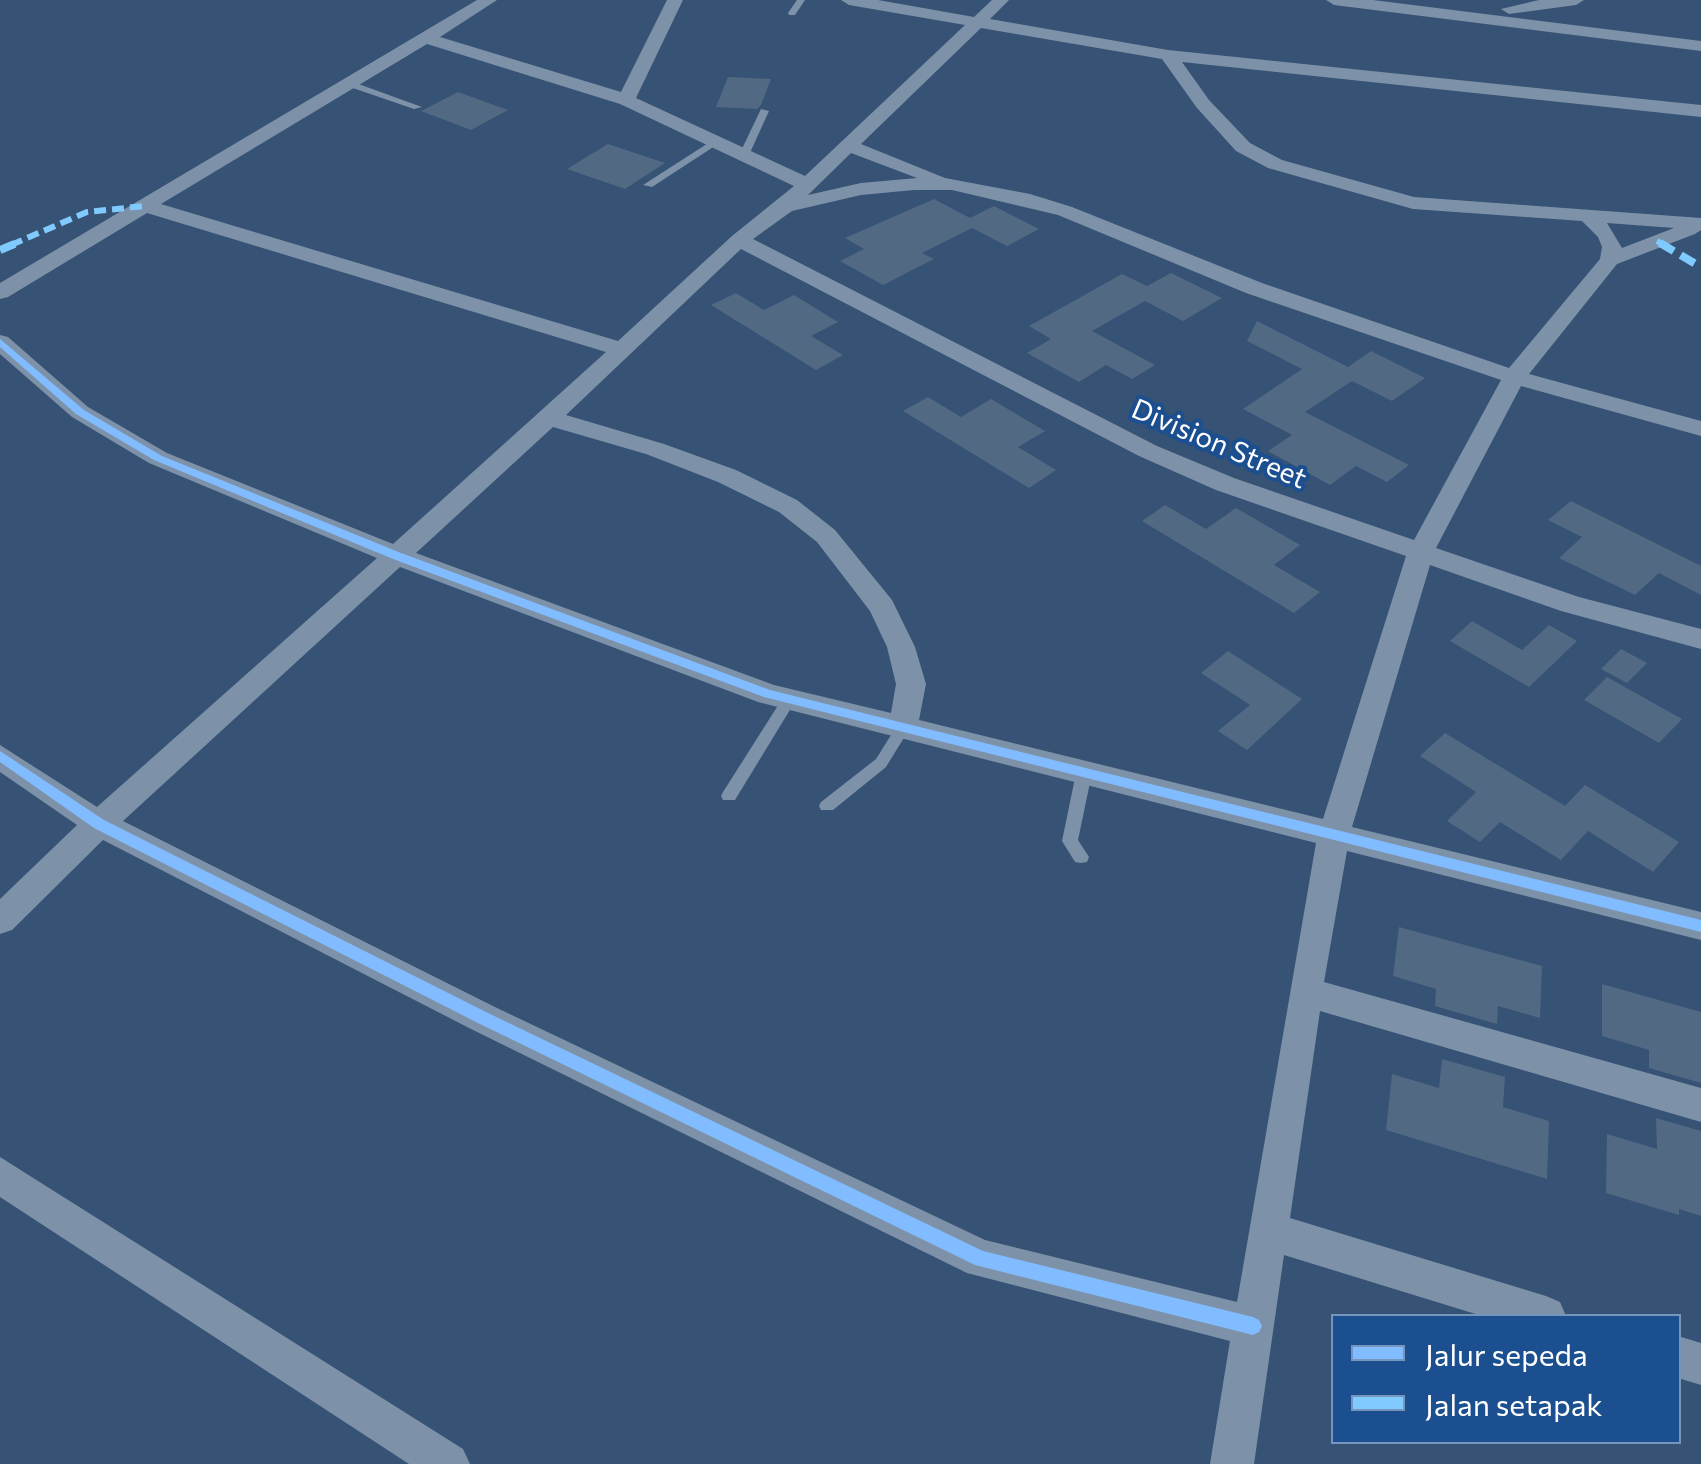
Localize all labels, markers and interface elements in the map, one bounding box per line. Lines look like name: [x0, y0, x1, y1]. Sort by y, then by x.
street label: Division Street: [1127, 392, 1311, 496]
legend: [1331, 1314, 1681, 1444]
text: Jalur sepeda: [1425, 1335, 1588, 1372]
text: Jalan setapak: [1425, 1385, 1603, 1422]

